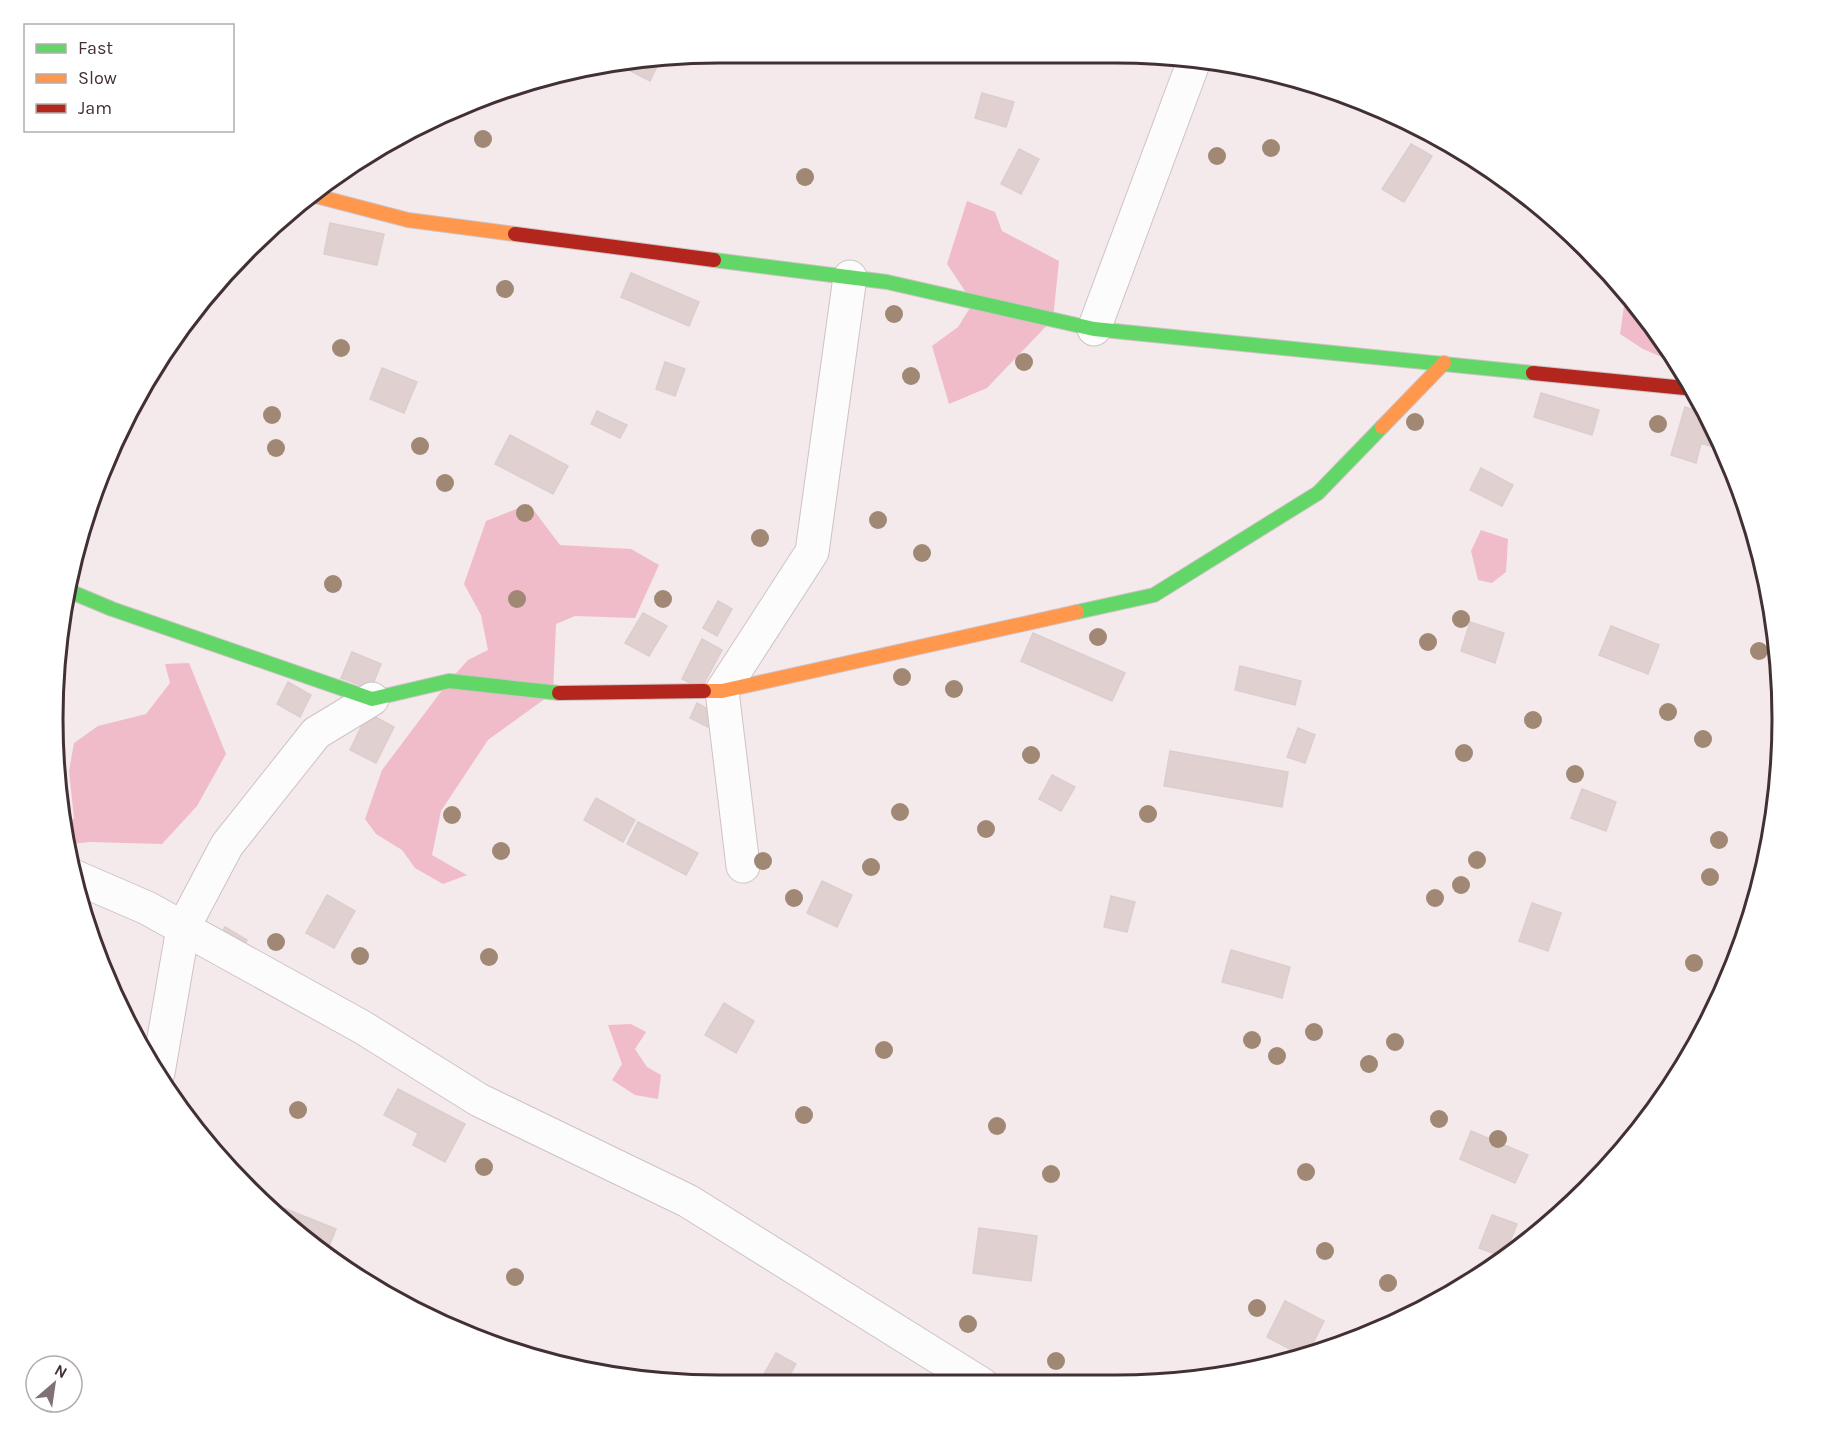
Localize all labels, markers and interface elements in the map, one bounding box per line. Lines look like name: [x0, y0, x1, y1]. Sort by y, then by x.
legend: [24, 24, 234, 132]
text: Fast: [78, 37, 113, 59]
text: Slow: [78, 67, 117, 89]
text: Jam: [78, 97, 112, 119]
north arrow: [24, 1354, 84, 1414]
text: N: [51, 1360, 71, 1382]

